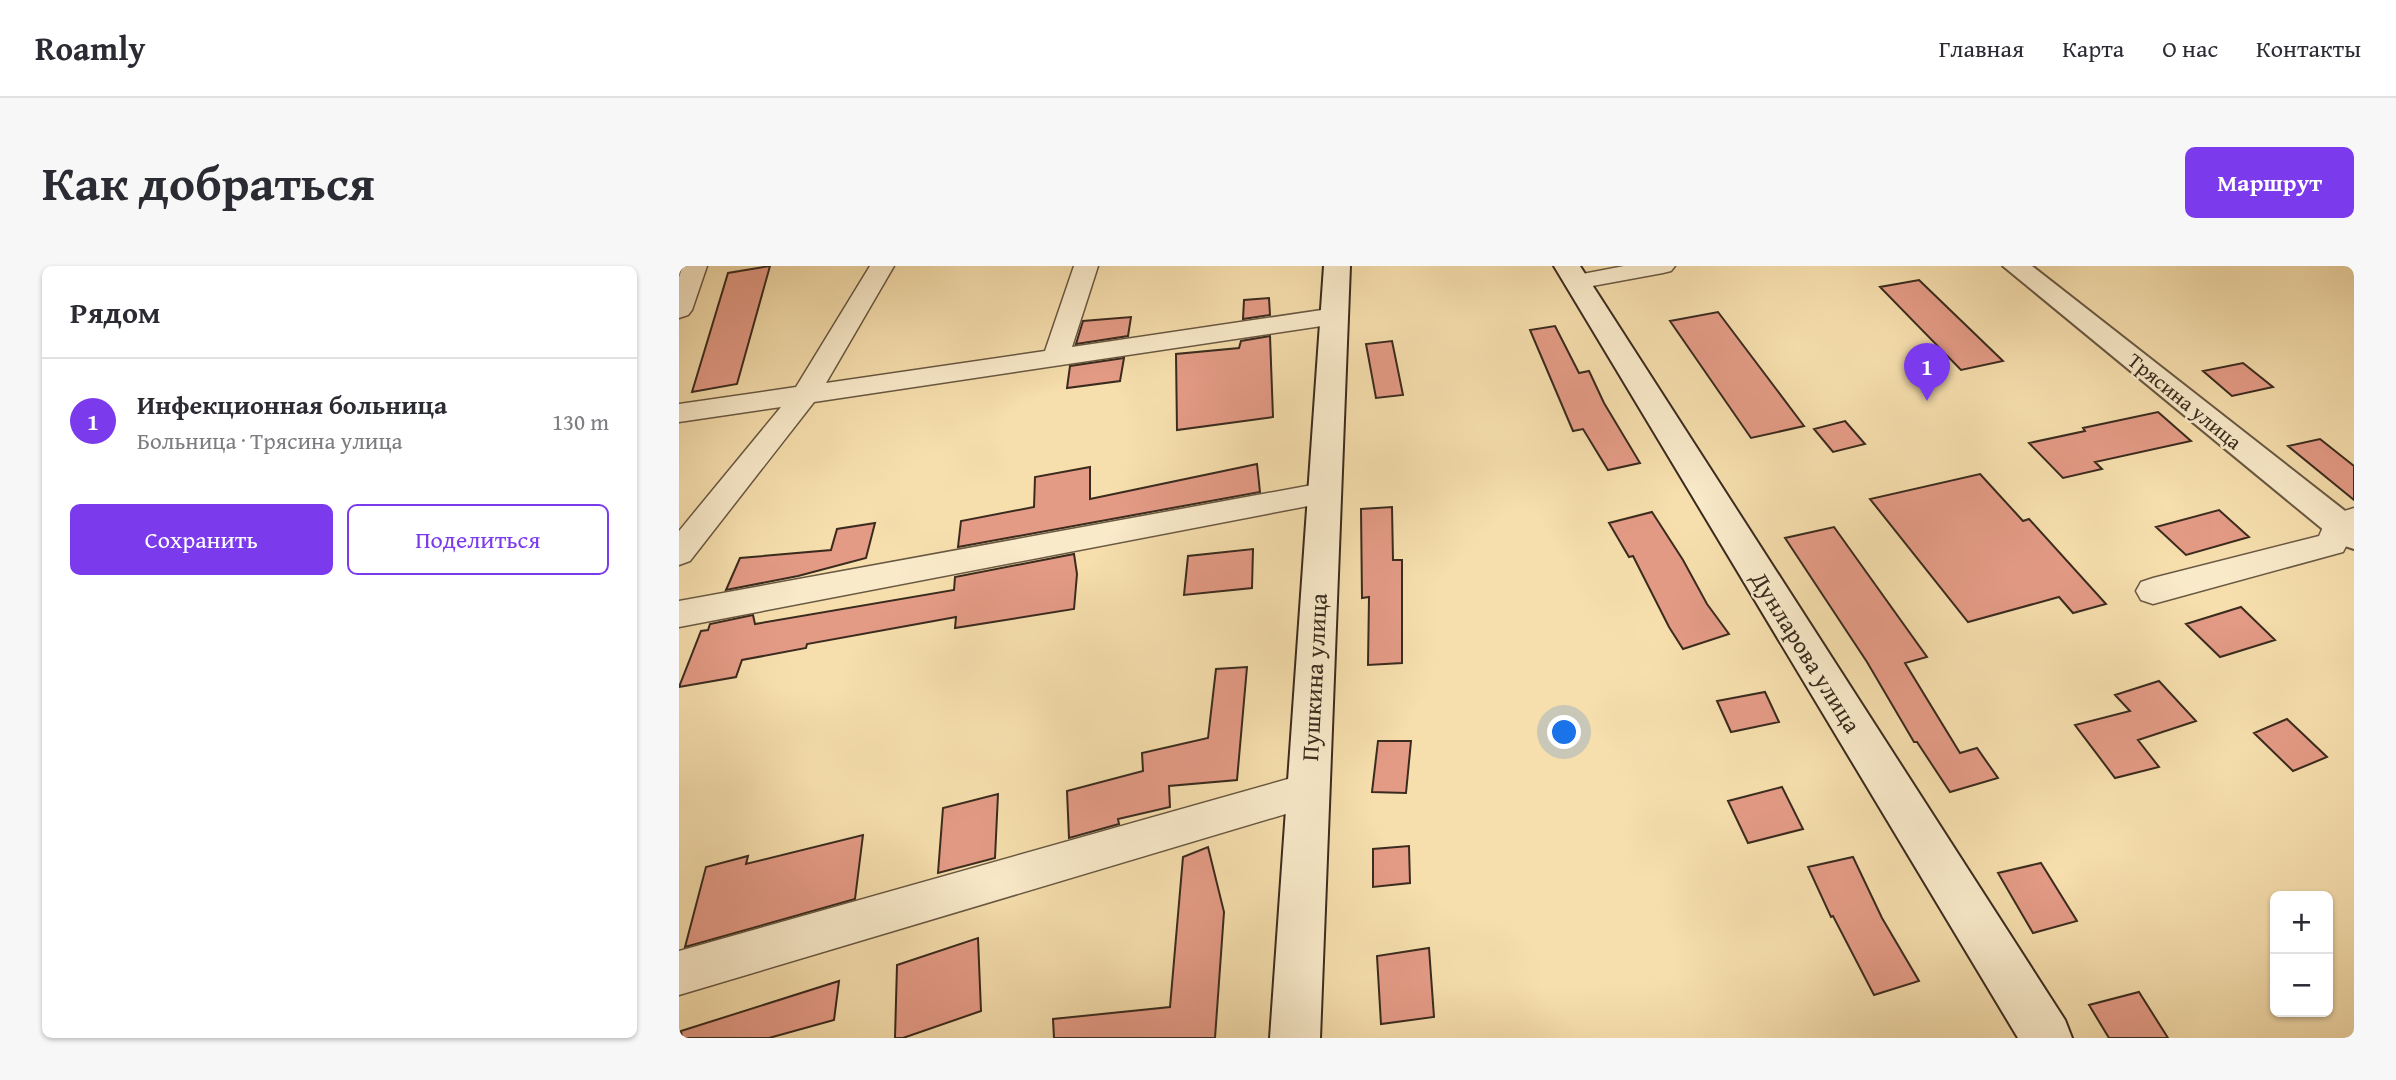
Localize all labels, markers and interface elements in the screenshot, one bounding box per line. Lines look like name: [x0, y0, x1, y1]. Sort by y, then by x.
text: Roamly: [35, 24, 145, 72]
text: Главная: [1939, 31, 2024, 66]
text: Карта: [2062, 31, 2124, 66]
text: О нас: [2162, 31, 2218, 66]
text: Контакты: [2256, 31, 2361, 66]
text: Как добраться: [42, 146, 375, 218]
button: Маршрут: [2185, 147, 2354, 218]
text: Рядом: [70, 290, 161, 334]
pin: 1: [1904, 343, 1950, 401]
street label: Трясина улица: [2121, 345, 2249, 457]
text: Инфекционная больница: [137, 385, 447, 424]
text: 1: [87, 405, 99, 438]
text: 130 m: [552, 405, 609, 438]
text: Больница · Трясина улица: [137, 424, 403, 457]
button: Сохранить: [70, 504, 333, 575]
button: Поделиться: [347, 504, 609, 575]
street label: Дунларова улица: [1742, 564, 1870, 740]
street label: Пушкина улица: [1292, 592, 1336, 762]
your location: [1547, 715, 1581, 749]
map controls: [2270, 891, 2333, 1017]
button: +: [2270, 891, 2333, 954]
button: −: [2270, 954, 2333, 1017]

